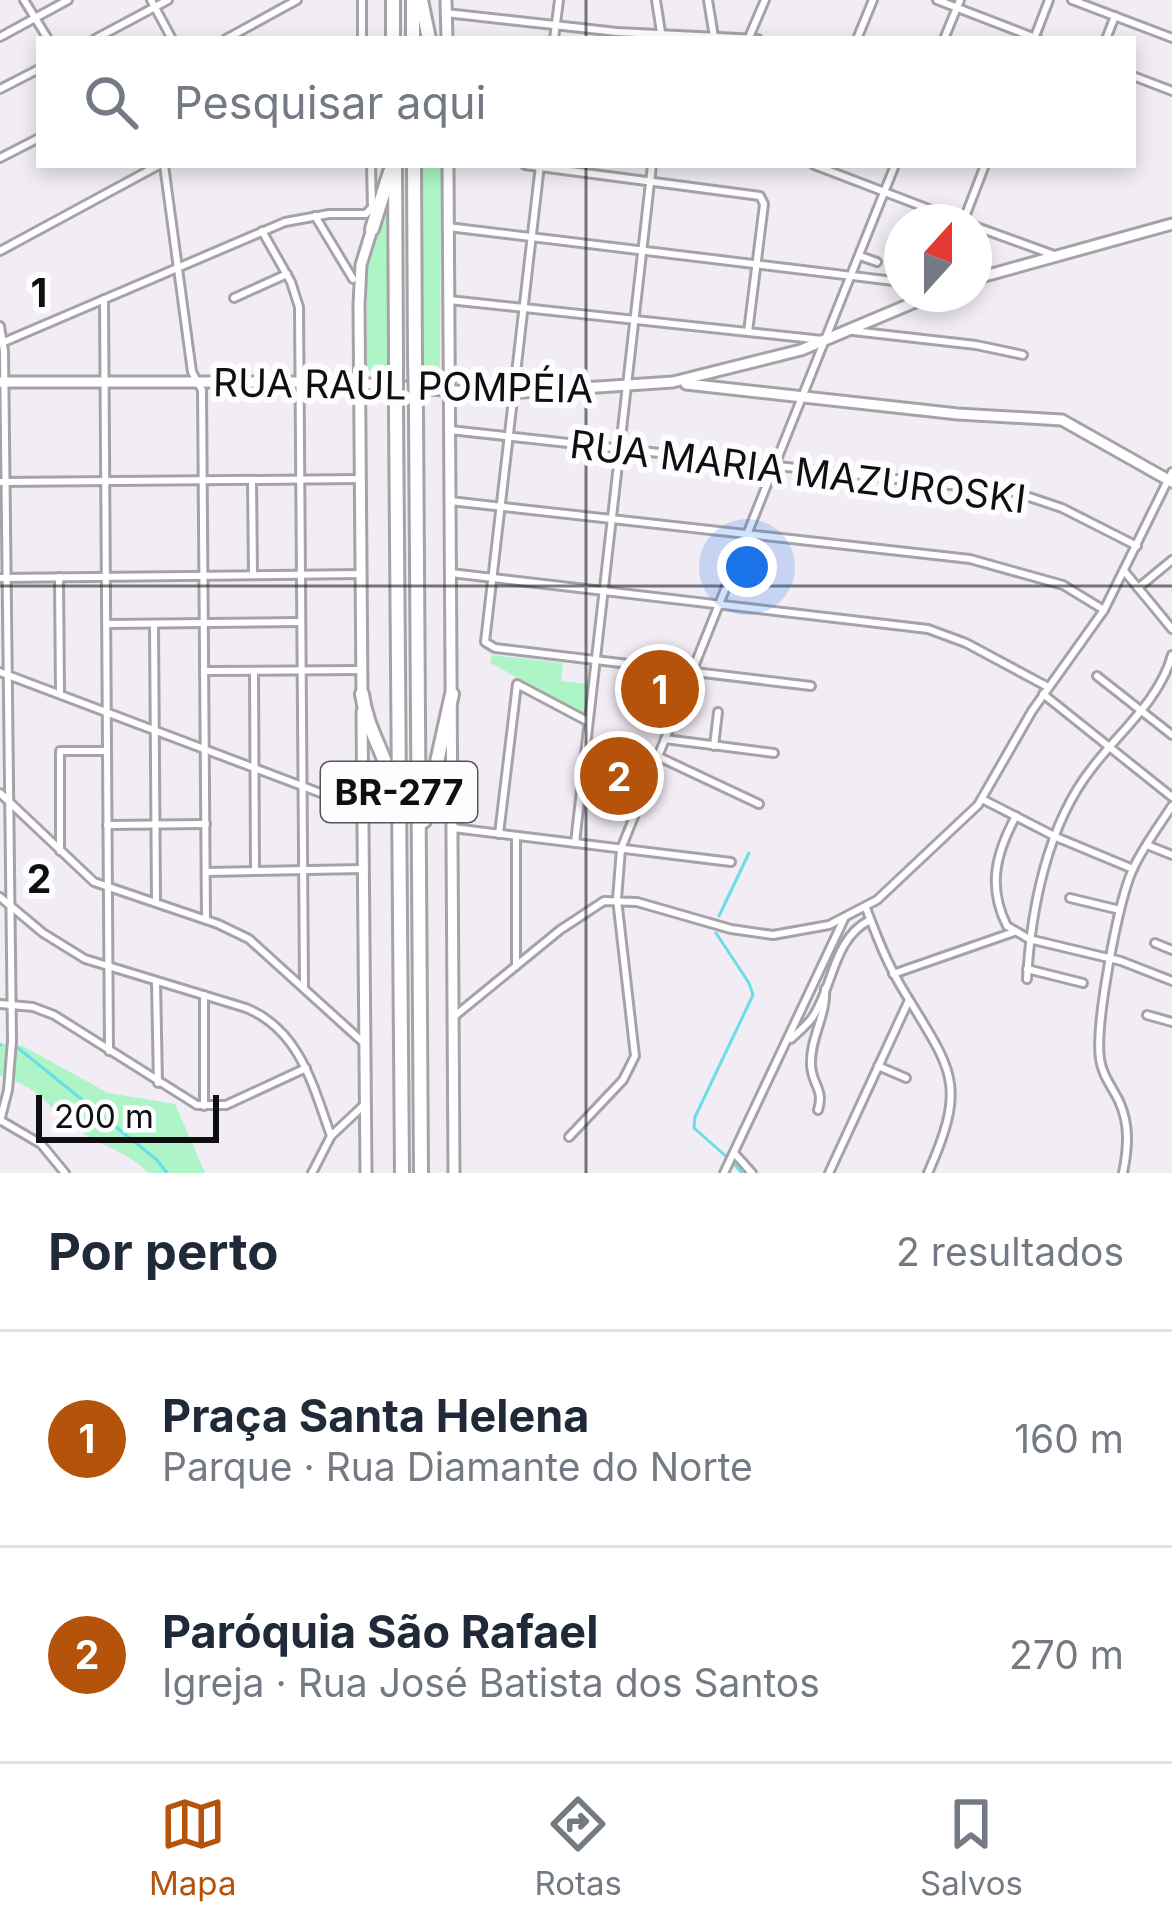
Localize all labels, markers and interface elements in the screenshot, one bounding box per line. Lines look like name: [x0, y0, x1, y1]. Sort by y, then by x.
search box: [36, 36, 1136, 168]
icon: search: [78, 69, 144, 135]
text: Pesquisar aqui: [174, 75, 487, 130]
north arrow: [884, 204, 992, 312]
text: 1: [31, 269, 47, 316]
street label: RUA RAUL POMPÉIA: [213, 358, 593, 412]
street label: RUA MARIA MAZUROSKI: [567, 420, 1029, 522]
your location: [717, 537, 777, 597]
pin: 1: [621, 644, 699, 734]
pin: 2: [580, 731, 658, 821]
road number: BR-277: [321, 762, 477, 822]
text: 2: [27, 855, 51, 902]
scale bar: [36, 1089, 219, 1142]
text: 200 m: [54, 1096, 154, 1136]
text: Por perto: [48, 1221, 279, 1282]
text: 2 resultados: [896, 1228, 1124, 1275]
text: Praça Santa Helena: [162, 1388, 589, 1443]
text: 1: [79, 1415, 95, 1462]
text: 160 m: [1014, 1415, 1124, 1462]
text: Parque · Rua Diamante do Norte: [162, 1443, 753, 1490]
text: Paróquia São Rafael: [162, 1604, 598, 1659]
text: 2: [75, 1631, 99, 1678]
text: 270 m: [1009, 1631, 1124, 1678]
text: Igreja · Rua José Batista dos Santos: [162, 1659, 820, 1706]
tab: Mapa: [149, 1791, 236, 1903]
tab: Rotas: [534, 1791, 622, 1903]
tab: Salvos: [920, 1791, 1023, 1903]

